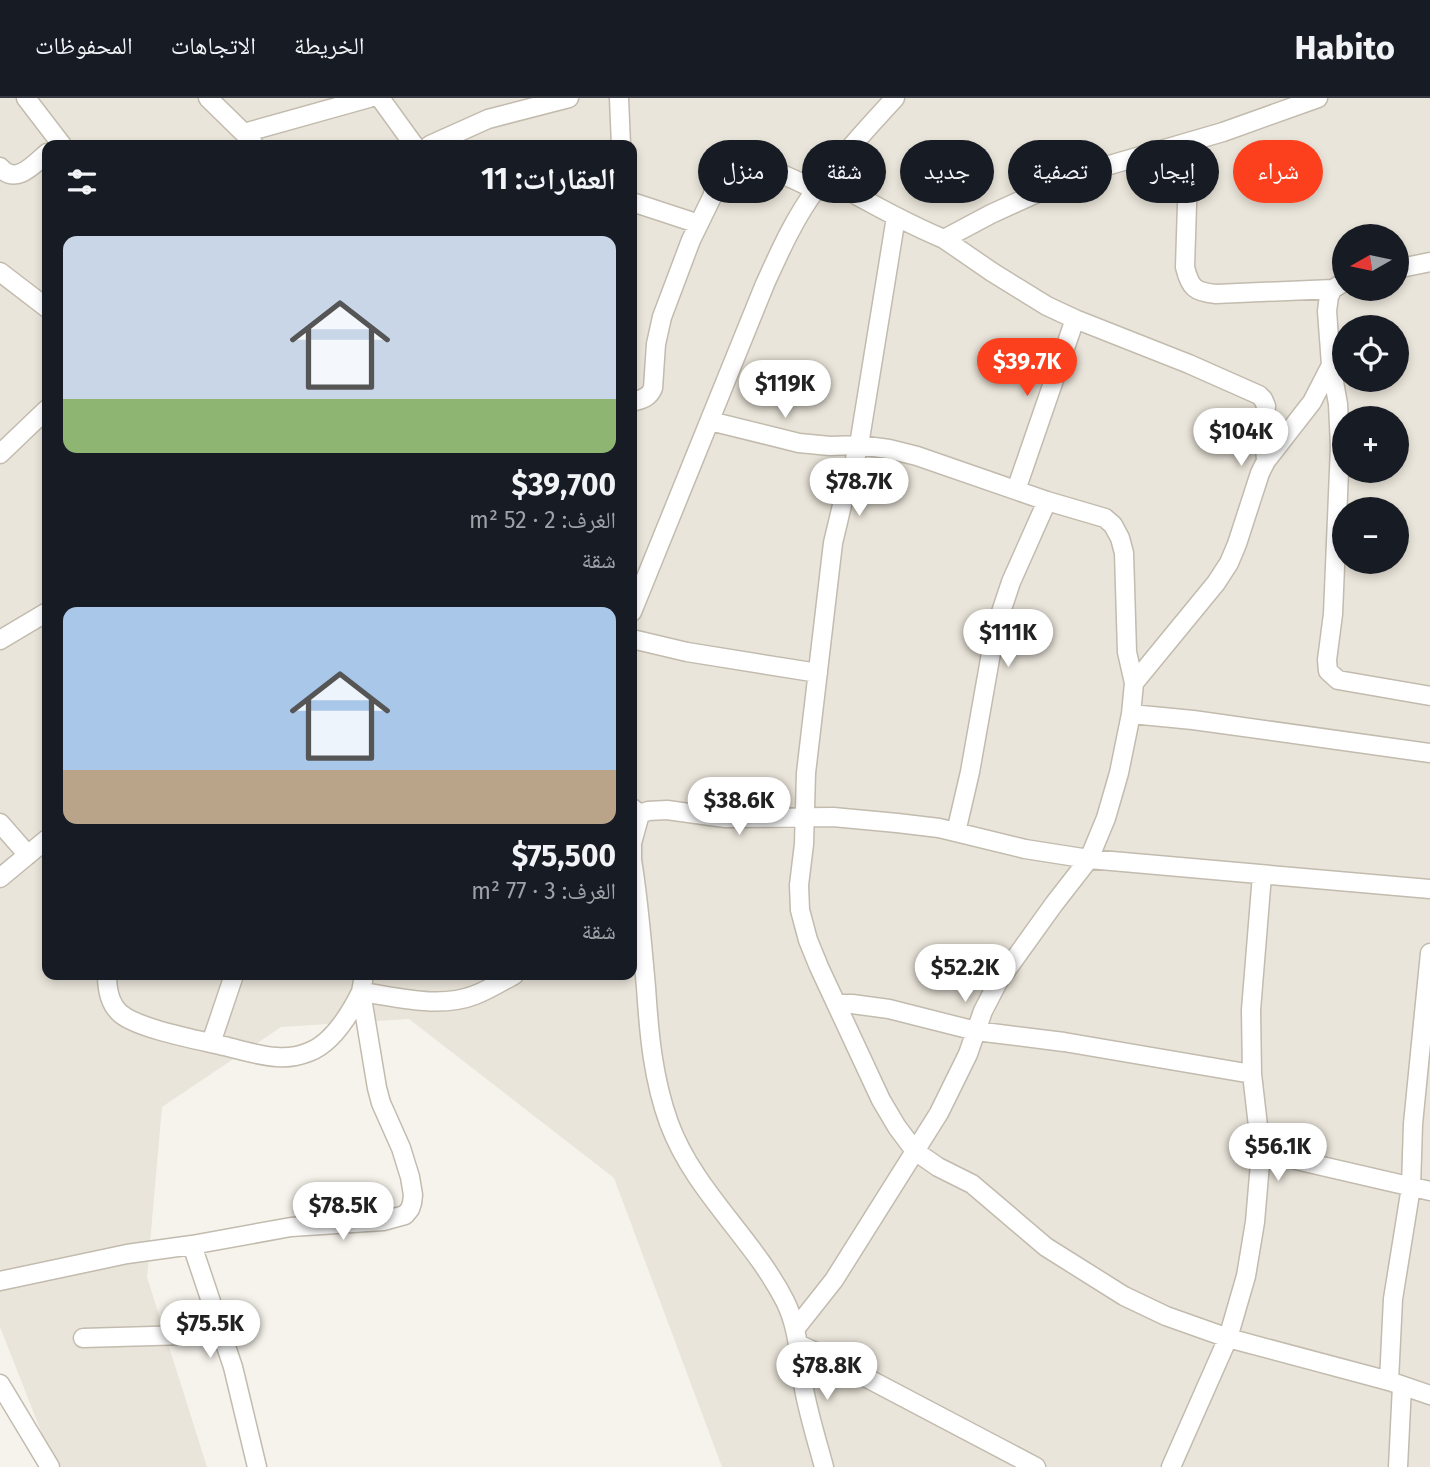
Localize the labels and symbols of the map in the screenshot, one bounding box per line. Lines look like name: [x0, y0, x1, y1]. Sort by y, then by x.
north arrow: [1332, 224, 1409, 301]
pin: $39.7K: [970, 338, 1084, 398]
pin: $119K: [736, 360, 834, 420]
pin: $104K: [1192, 408, 1290, 468]
pin: $78.7K: [802, 458, 916, 518]
pin: $111K: [959, 610, 1057, 669]
pin: $38.6K: [682, 778, 796, 837]
pin: $52.2K: [908, 944, 1022, 1004]
pin: $56.1K: [1221, 1124, 1335, 1183]
pin: $78.5K: [286, 1182, 400, 1242]
pin: $75.5K: [153, 1300, 267, 1360]
pin: $78.8K: [770, 1342, 884, 1402]

